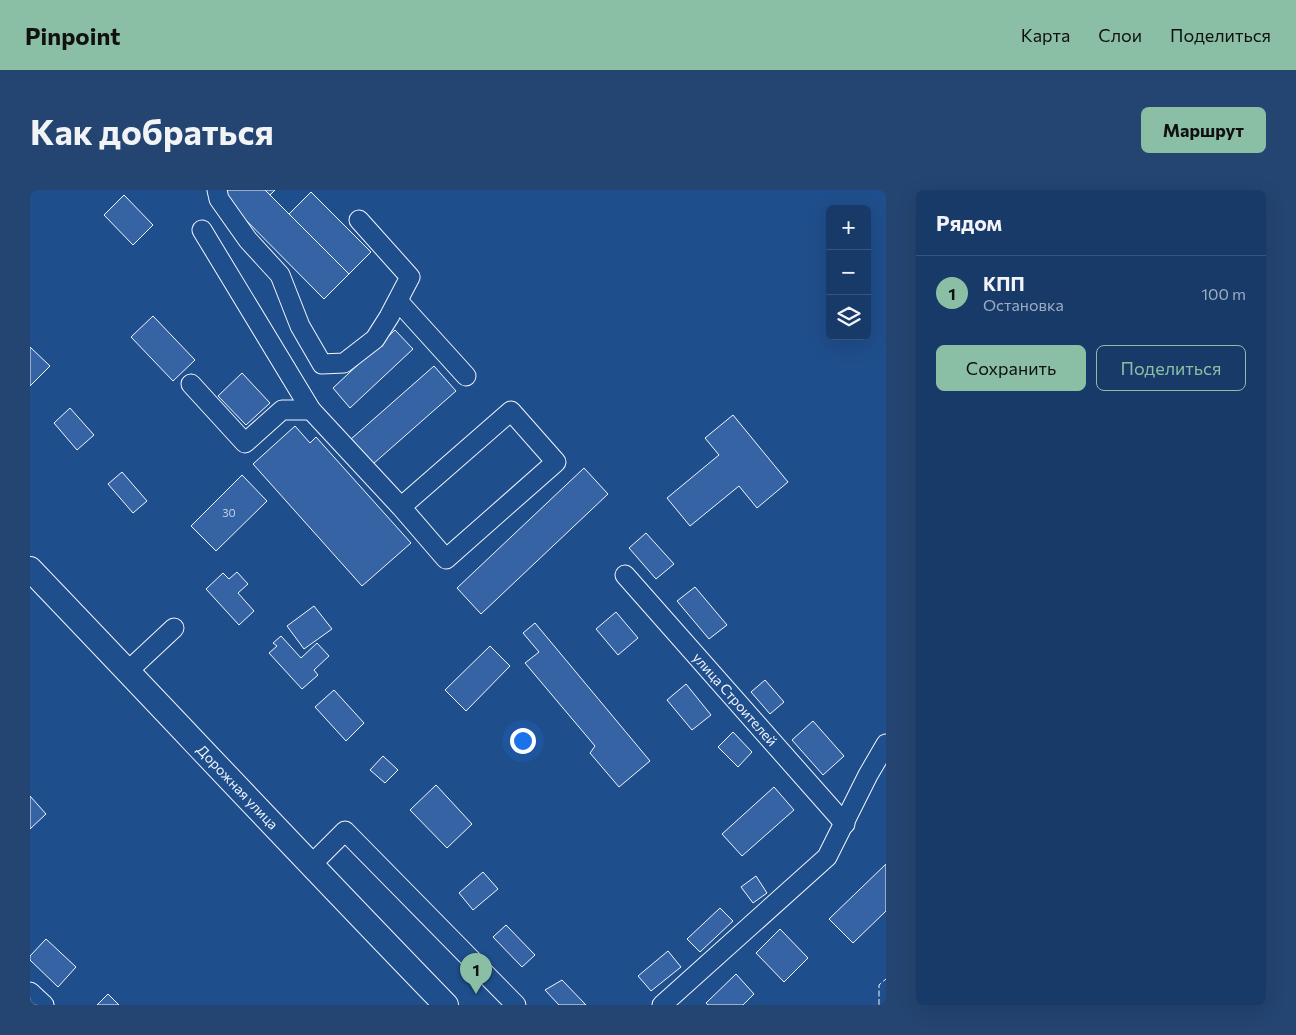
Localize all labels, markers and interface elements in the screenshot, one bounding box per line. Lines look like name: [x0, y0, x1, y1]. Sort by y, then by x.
text: Pinpoint: [25, 21, 120, 50]
text: Карта: [1021, 24, 1070, 46]
text: Слои: [1098, 24, 1142, 46]
text: Поделиться: [1170, 24, 1271, 46]
button: Маршрут: [1141, 107, 1266, 153]
text: Как добраться: [30, 109, 274, 152]
map controls: [826, 205, 871, 340]
button: +: [826, 205, 871, 250]
text: Рядом: [936, 210, 1002, 235]
button: −: [826, 250, 871, 295]
text: КПП: [983, 272, 1025, 295]
text: 1: [948, 284, 956, 303]
text: 100 m: [1201, 284, 1246, 303]
button: layers: [826, 295, 871, 340]
text: Остановка: [983, 295, 1064, 314]
button: Сохранить: [936, 345, 1086, 391]
button: Поделиться: [1096, 345, 1246, 391]
house number: 30: [222, 506, 236, 519]
street label: улица Строителей: [690, 649, 781, 749]
your location: [510, 728, 536, 754]
street label: Дорожная улица: [194, 741, 282, 833]
pin: 1: [460, 953, 492, 994]

